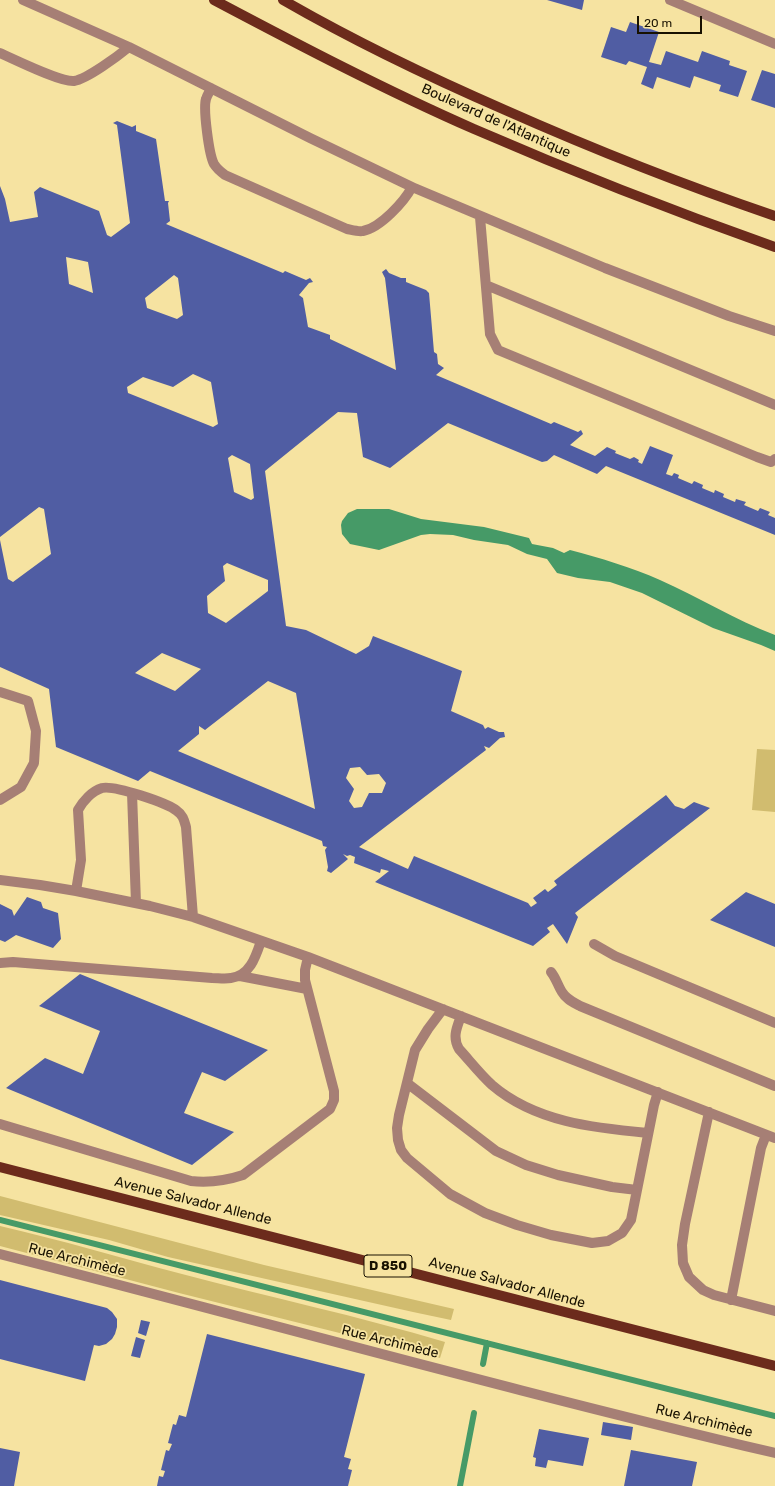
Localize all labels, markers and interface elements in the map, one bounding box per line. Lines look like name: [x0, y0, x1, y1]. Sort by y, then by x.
scale bar: [639, 8, 704, 34]
text: 20 m: [644, 16, 672, 30]
street label: Boulevard de l'Atlantique: [419, 80, 573, 162]
street label: Avenue Salvador Allende: [113, 1173, 273, 1229]
street label: Rue Archimède: [27, 1240, 127, 1280]
street label: Avenue Salvador Allende: [427, 1254, 587, 1312]
road number: D 850: [364, 1255, 412, 1277]
street label: Rue Archimède: [340, 1322, 440, 1362]
street label: Rue Archimède: [654, 1401, 754, 1441]

